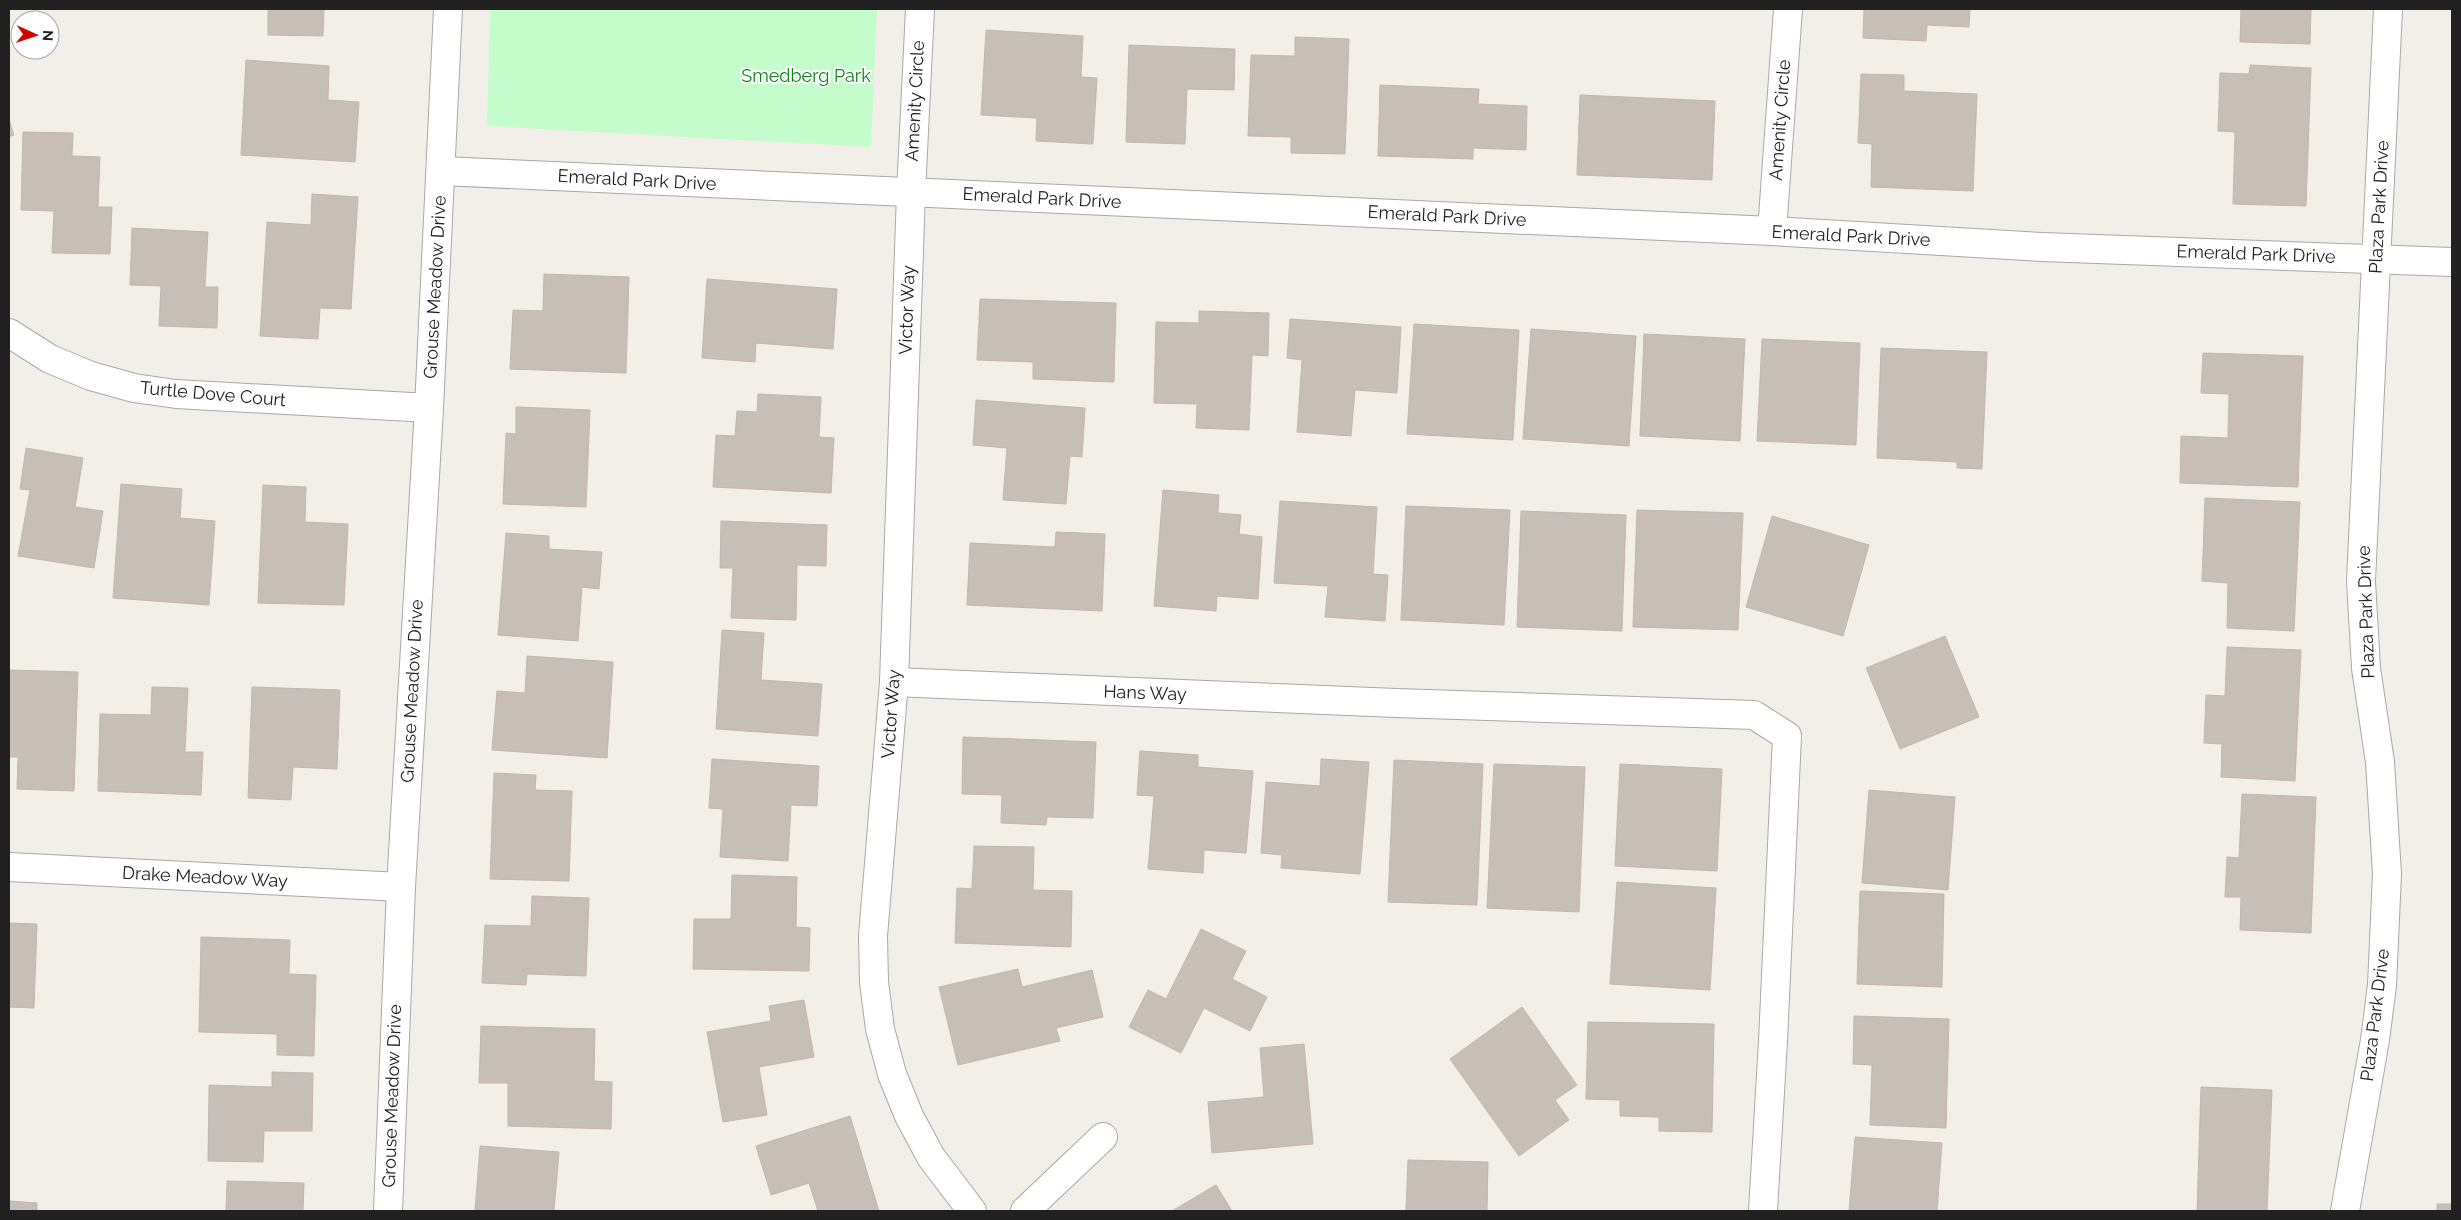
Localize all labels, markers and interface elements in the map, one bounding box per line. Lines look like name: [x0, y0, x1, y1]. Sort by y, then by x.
north arrow: [10, 10, 60, 60]
text: N: [40, 30, 56, 41]
street label: Amenity Circle: [901, 39, 928, 162]
street label: Amenity Circle: [1765, 58, 1794, 181]
park label: Smedberg Park: [741, 65, 871, 86]
street label: Plaza Park Drive: [2365, 139, 2393, 274]
street label: Emerald Park Drive: [557, 165, 717, 194]
street label: Emerald Park Drive: [962, 183, 1122, 212]
street label: Grouse Meadow Drive: [419, 194, 450, 379]
street label: Emerald Park Drive: [1367, 201, 1527, 230]
street label: Emerald Park Drive: [1771, 221, 1931, 250]
street label: Emerald Park Drive: [2176, 240, 2336, 267]
street label: Victor Way: [894, 265, 919, 355]
street label: Turtle Dove Court: [139, 377, 287, 410]
street label: Plaza Park Drive: [2353, 545, 2378, 679]
street label: Grouse Meadow Drive: [396, 598, 427, 783]
street label: Victor Way: [877, 668, 904, 759]
street label: Hans Way: [1103, 681, 1187, 704]
street label: Drake Meadow Way: [122, 862, 289, 891]
street label: Plaza Park Drive: [2356, 947, 2393, 1082]
street label: Grouse Meadow Drive: [378, 1004, 405, 1188]

